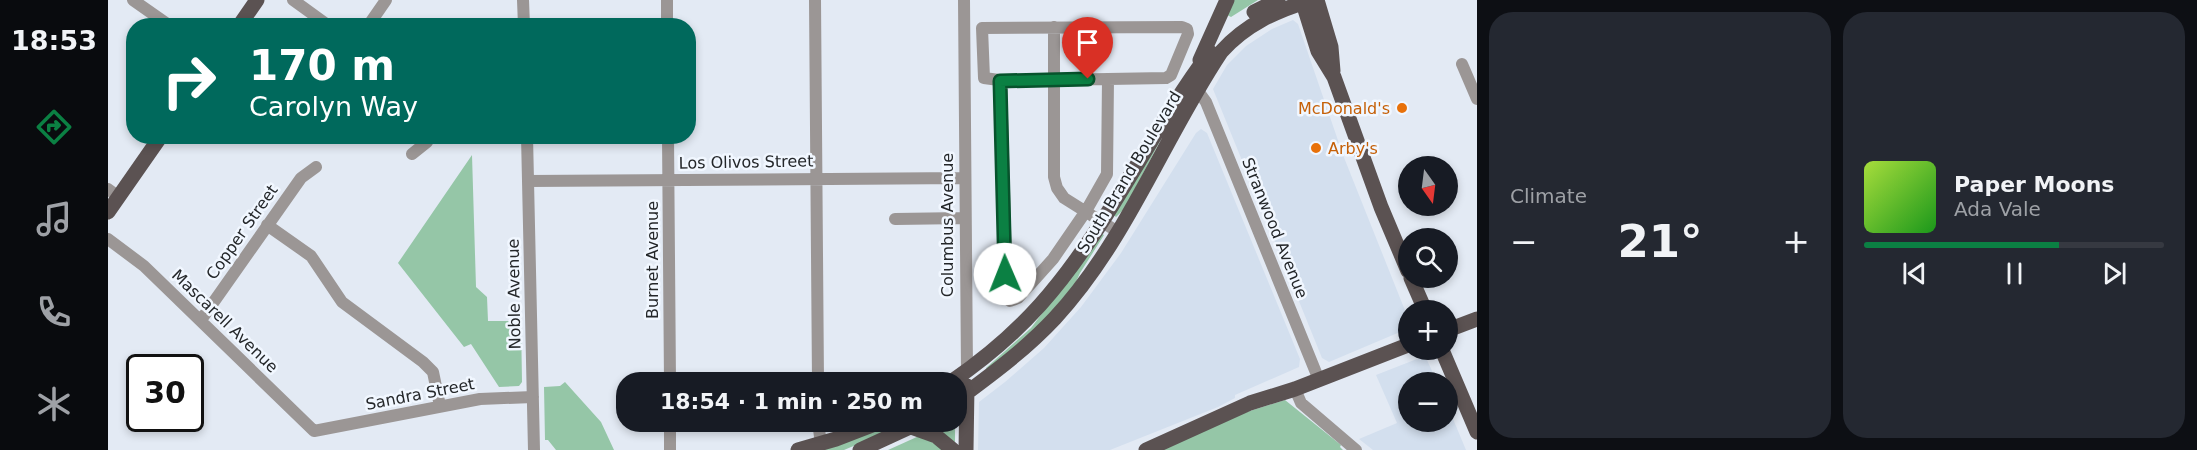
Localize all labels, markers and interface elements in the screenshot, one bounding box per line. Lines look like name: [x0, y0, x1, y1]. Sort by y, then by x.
pin: [1062, 17, 1113, 79]
text: 18:53: [11, 25, 97, 56]
icon: arrive: [1071, 26, 1104, 59]
text: 170 m: [249, 41, 395, 90]
icon: right: [150, 42, 228, 120]
street label: South Brand Boulevard: [1073, 88, 1185, 256]
text: Carolyn Way: [249, 91, 418, 122]
place label: McDonald's: [1298, 99, 1390, 118]
marker: McDonald's: [1395, 101, 1409, 115]
icon: directions: [33, 106, 75, 148]
place label: Arby's: [1328, 139, 1378, 158]
marker: Arby's: [1309, 141, 1323, 155]
street label: Los Olivos Street: [679, 151, 813, 173]
street label: Columbus Avenue: [938, 153, 957, 297]
street label: Stranwood Avenue: [1238, 155, 1312, 301]
north arrow: [1398, 156, 1458, 216]
map controls: [1398, 156, 1458, 432]
text: Paper Moons: [1954, 172, 2114, 197]
street label: Copper Street: [202, 181, 282, 283]
text: Climate: [1510, 184, 1587, 208]
text: Ada Vale: [1954, 197, 2041, 221]
icon: music: [33, 198, 75, 240]
street label: Burnet Avenue: [643, 201, 662, 319]
text: 21°: [1617, 215, 1703, 268]
text: −: [1510, 222, 1538, 261]
text: +: [1782, 222, 1810, 261]
button: search: [1398, 228, 1458, 288]
street label: Noble Avenue: [504, 238, 524, 350]
position arrow: [973, 242, 1037, 306]
icon: previous: [1898, 257, 1931, 290]
icon: pause: [1998, 257, 2031, 290]
icon: next: [2098, 257, 2131, 290]
street label: Mascarell Avenue: [168, 266, 282, 376]
icon: phone: [33, 291, 75, 333]
button: +: [1398, 300, 1458, 360]
speed limit sign: 30: [126, 354, 204, 432]
button: −: [1398, 372, 1458, 432]
street label: Sandra Street: [364, 374, 476, 414]
icon: climate: [33, 383, 75, 425]
text: 18:54 · 1 min · 250 m: [660, 389, 923, 414]

